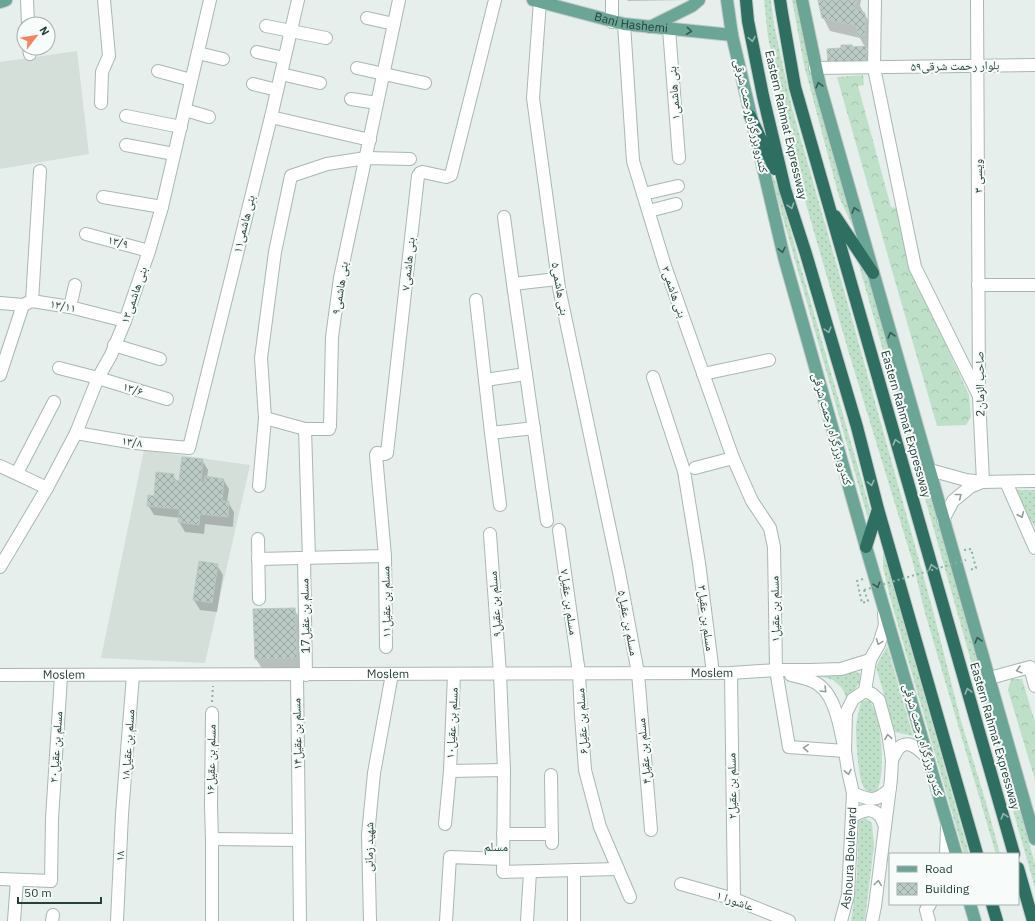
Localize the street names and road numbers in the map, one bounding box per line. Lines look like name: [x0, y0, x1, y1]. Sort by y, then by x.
street label: Bani Hashemi: [593, 9, 669, 35]
street label: Eastern Rahmat Expressway: [762, 49, 811, 201]
street label: ۵۹بلوار رحمت شرقی: [910, 57, 1000, 74]
street label: کندرو بزرگراه رحمت شرقی: [731, 58, 772, 174]
street label: بنی هاشمی۱: [664, 66, 683, 120]
street label: ویسی ۳: [970, 159, 985, 193]
street label: بنی هاشمی۱۱: [229, 193, 258, 254]
street label: ۱۳/۹: [106, 232, 130, 251]
street label: بنی هاشمی۷: [397, 237, 418, 291]
street label: بنی هاشمی۹: [328, 260, 351, 316]
street label: بنی هاشمی۵: [548, 261, 573, 317]
street label: بنی هاشمی۳: [658, 264, 690, 320]
street label: بنی هاشمی۱۳: [117, 265, 151, 325]
street label: ۱۳/۱۱: [49, 296, 77, 315]
street label: Eastern Rahmat Expressway: [878, 348, 935, 499]
street label: 2صاحب الزمان: [971, 351, 988, 417]
street label: کندرو بزرگراه رحمت شرقی: [809, 371, 856, 487]
street label: ۱۳/۶: [121, 378, 145, 399]
street label: ۱۳/۸: [121, 433, 144, 450]
street label: مسلم بن عقیل۱۱: [377, 566, 395, 638]
street label: مسلم بن عقیل۷: [556, 568, 582, 636]
street label: مسلم بن عقیل۹: [485, 570, 505, 638]
street label: مسلم بن عقیل۱: [766, 576, 784, 642]
street label: مسلم بن عقیل17: [296, 578, 314, 654]
street label: مسلم بن عقیل۳: [694, 584, 718, 652]
street label: مسلم بن عقیل۵: [614, 589, 642, 657]
street label: Eastern Rahmat Expressway: [967, 660, 1024, 811]
street label: Moslem: [691, 665, 733, 680]
street label: Moslem: [367, 666, 409, 681]
street label: Moslem: [43, 667, 85, 682]
street label: کندرو بزرگراه رحمت شرقی: [900, 682, 947, 798]
street label: مسلم بن عقیل۱۰: [442, 687, 462, 759]
street label: مسلم بن عقیل۶: [572, 688, 592, 754]
street label: مسلم بن عقیل۱۴: [288, 698, 306, 770]
street label: مسلم بن عقیل۱۸: [118, 709, 138, 781]
street label: مسلم بن عقیل۲۰: [46, 711, 66, 783]
street label: مسلم بن عقیل۴: [633, 717, 655, 785]
street label: مسلم بن عقیل۱۶: [202, 724, 220, 796]
street label: مسلم بن عقیل۲: [723, 753, 741, 819]
street label: Ashoura Boulevard: [837, 806, 859, 910]
street label: شهید زمانی: [361, 822, 377, 872]
street label: ۱۸: [112, 850, 127, 862]
street label: عاشورا ۱: [715, 887, 756, 914]

